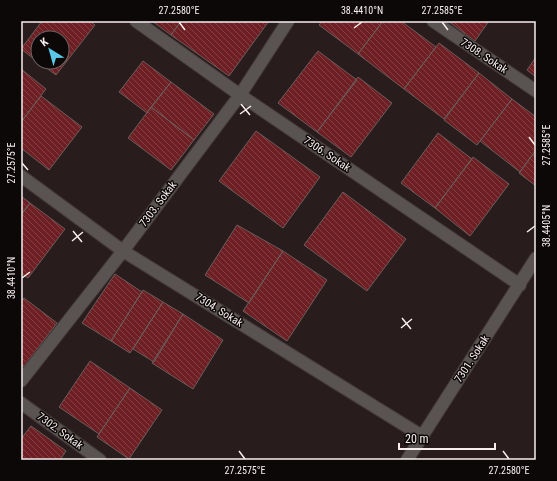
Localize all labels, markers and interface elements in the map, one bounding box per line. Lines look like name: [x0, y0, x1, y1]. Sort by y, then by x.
text: 27.2580°E: [159, 5, 200, 16]
text: 38.4410°N: [341, 5, 383, 16]
text: 27.2585°E: [422, 5, 463, 16]
north arrow: [30, 30, 70, 70]
text: K: [38, 35, 51, 49]
street label: 7308. Sokak: [458, 36, 510, 76]
text: 27.2585°E: [541, 124, 552, 165]
street label: 7306. Sokak: [301, 134, 353, 174]
text: 27.2575°E: [6, 142, 17, 183]
street label: 7303. Sokak: [137, 179, 179, 229]
text: 38.4405°N: [541, 205, 552, 247]
text: 38.4410°N: [6, 257, 17, 299]
street label: 7304. Sokak: [193, 290, 245, 330]
street label: 7301. Sokak: [452, 333, 492, 385]
street label: 7302. Sokak: [35, 410, 86, 452]
scale bar: [399, 425, 495, 451]
text: 20 m: [405, 432, 429, 446]
text: 27.2575°E: [225, 465, 266, 476]
text: 27.2580°E: [489, 465, 530, 476]

